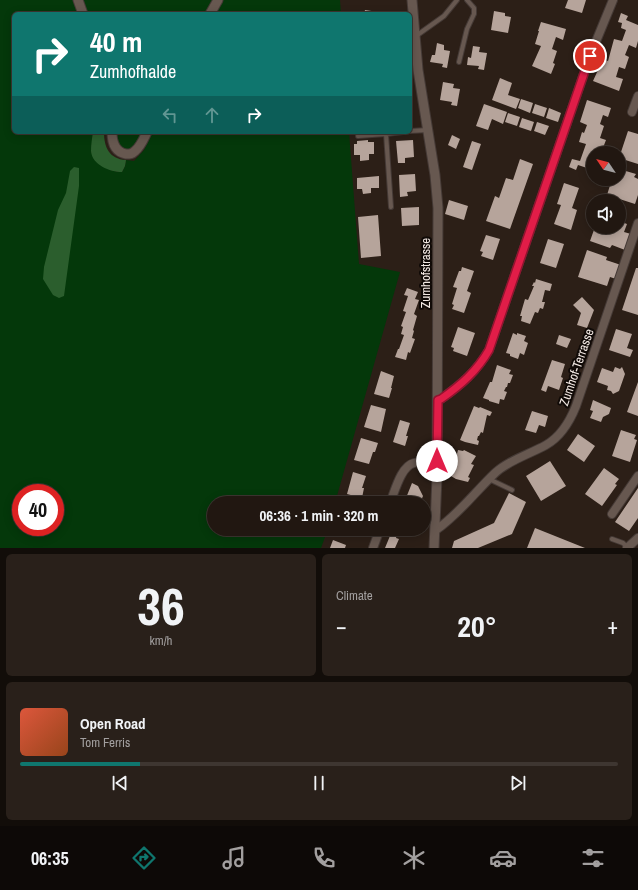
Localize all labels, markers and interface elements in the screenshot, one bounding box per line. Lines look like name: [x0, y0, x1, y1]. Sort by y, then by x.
text: 40 m: [90, 23, 142, 61]
icon: right: [24, 28, 76, 80]
pin: [573, 39, 607, 73]
icon: arrive: [579, 45, 601, 67]
text: Zumhofhalde: [90, 59, 176, 84]
icon: left: [159, 104, 181, 126]
icon: ahead: [201, 104, 223, 126]
icon: right: [243, 104, 265, 126]
north arrow: [586, 146, 626, 186]
map controls: [586, 146, 626, 234]
button: sound: [586, 194, 626, 234]
street label: Zumhofstrasse: [417, 238, 434, 308]
street label: Zumhof-Terrasse: [555, 326, 598, 408]
position arrow: [416, 440, 458, 482]
speed limit sign: 40: [12, 484, 64, 536]
text: 06:36 · 1 min · 320 m: [260, 505, 378, 526]
text: 36: [137, 571, 185, 641]
text: Climate: [336, 587, 373, 604]
text: 20°: [457, 606, 497, 646]
text: −: [336, 611, 347, 641]
text: +: [607, 611, 618, 641]
text: km/h: [149, 632, 173, 649]
text: Open Road: [80, 713, 146, 734]
text: Tom Ferris: [80, 734, 130, 751]
icon: previous: [109, 772, 131, 794]
icon: pause: [308, 772, 330, 794]
icon: next: [507, 772, 529, 794]
icon: directions: [130, 844, 158, 872]
icon: music: [220, 844, 248, 872]
icon: phone: [310, 844, 338, 872]
icon: climate: [400, 844, 428, 872]
icon: car: [489, 844, 517, 872]
icon: filters: [579, 844, 607, 872]
text: 06:35: [31, 846, 69, 871]

